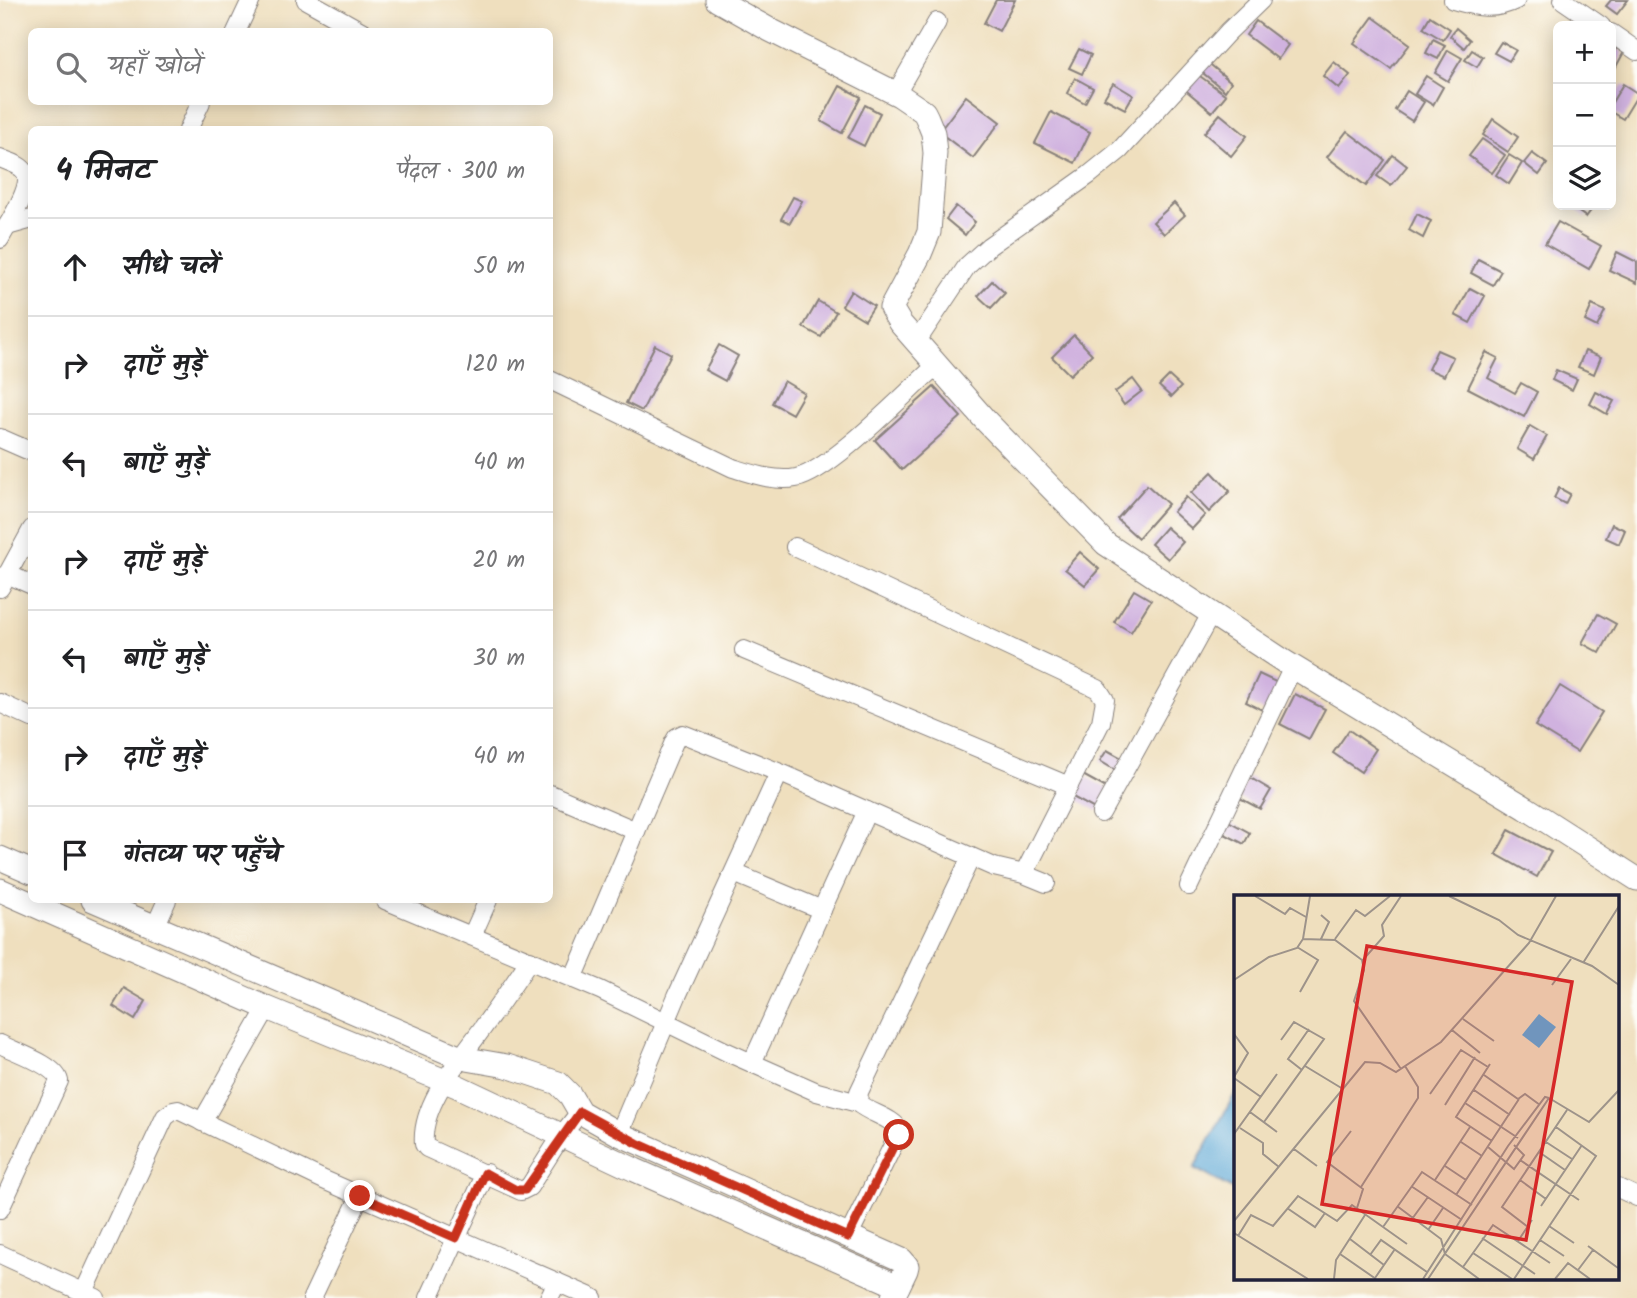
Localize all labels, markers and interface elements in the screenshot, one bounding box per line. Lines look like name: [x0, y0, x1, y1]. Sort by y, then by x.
map controls: [1553, 21, 1616, 210]
button: +: [1553, 21, 1616, 84]
search box: [28, 28, 553, 105]
text: यहाँ खोजें: [108, 46, 202, 88]
icon: search: [52, 48, 90, 86]
button: −: [1553, 84, 1616, 147]
button: layers: [1553, 147, 1616, 210]
text: 4 मिनट: [56, 148, 152, 196]
text: पैदल · 300 m: [397, 154, 525, 190]
text: सीधे चलें: [123, 246, 219, 288]
icon: ahead: [56, 248, 94, 286]
text: 50 m: [474, 249, 525, 285]
text: दाएँ मुड़ें: [123, 344, 204, 386]
icon: right: [56, 346, 94, 384]
text: 120 m: [465, 347, 525, 383]
text: बाएँ मुड़ें: [123, 442, 206, 484]
icon: left: [56, 444, 94, 482]
text: 40 m: [473, 445, 525, 481]
text: दाएँ मुड़ें: [123, 540, 204, 582]
icon: right: [56, 542, 94, 580]
text: 20 m: [473, 543, 525, 579]
text: बाएँ मुड़ें: [123, 638, 206, 680]
icon: left: [56, 640, 94, 678]
text: 30 m: [473, 641, 525, 677]
text: दाएँ मुड़ें: [123, 736, 204, 778]
icon: right: [56, 738, 94, 776]
text: 40 m: [473, 739, 525, 775]
text: गंतव्य पर पहुँचे: [123, 834, 280, 876]
icon: arrive: [56, 836, 94, 874]
inset map: [1234, 895, 1620, 1280]
route start: [883, 1119, 914, 1150]
route end: [344, 1180, 375, 1211]

